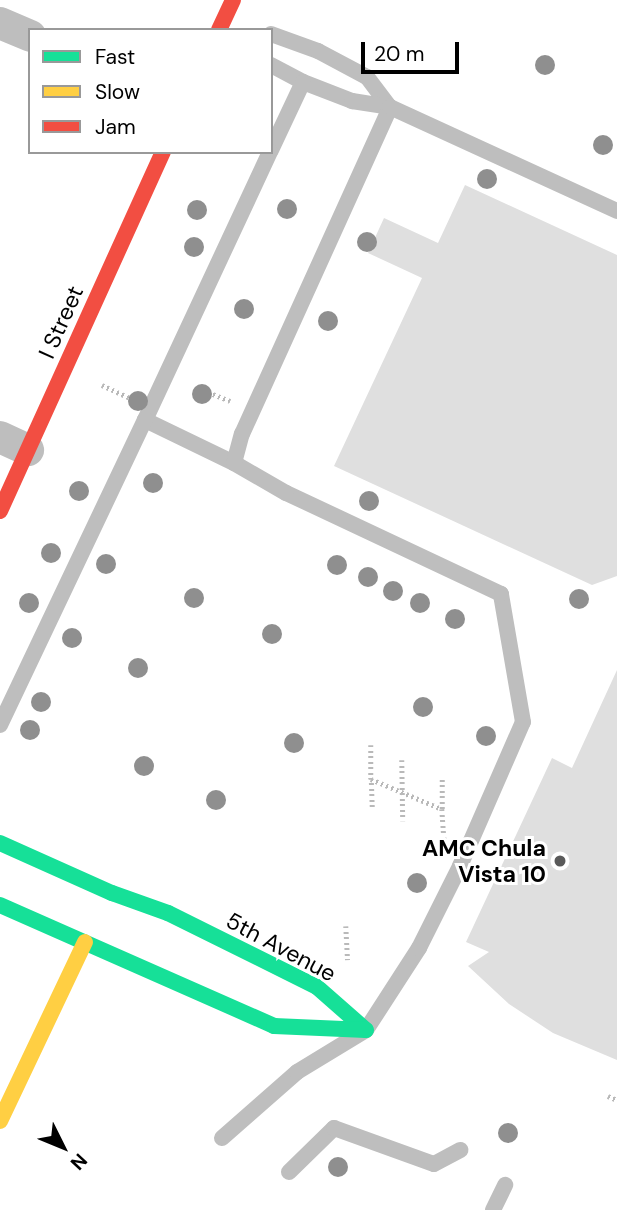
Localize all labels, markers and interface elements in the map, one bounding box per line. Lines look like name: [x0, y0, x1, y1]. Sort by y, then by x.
legend: [28, 28, 273, 154]
scale bar: [365, 28, 463, 72]
text: 20 m: [374, 40, 425, 68]
text: Fast: [95, 43, 135, 71]
text: Slow: [95, 78, 140, 106]
text: Jam: [95, 113, 136, 141]
street label: I Street: [33, 281, 89, 363]
place label: AMC Chula Vista 10: [422, 834, 546, 888]
marker: AMC Chula Vista 10: [552, 853, 568, 869]
street label: 5th Avenue: [221, 907, 341, 987]
north arrow: [28, 1112, 98, 1182]
text: N: [65, 1148, 93, 1175]

